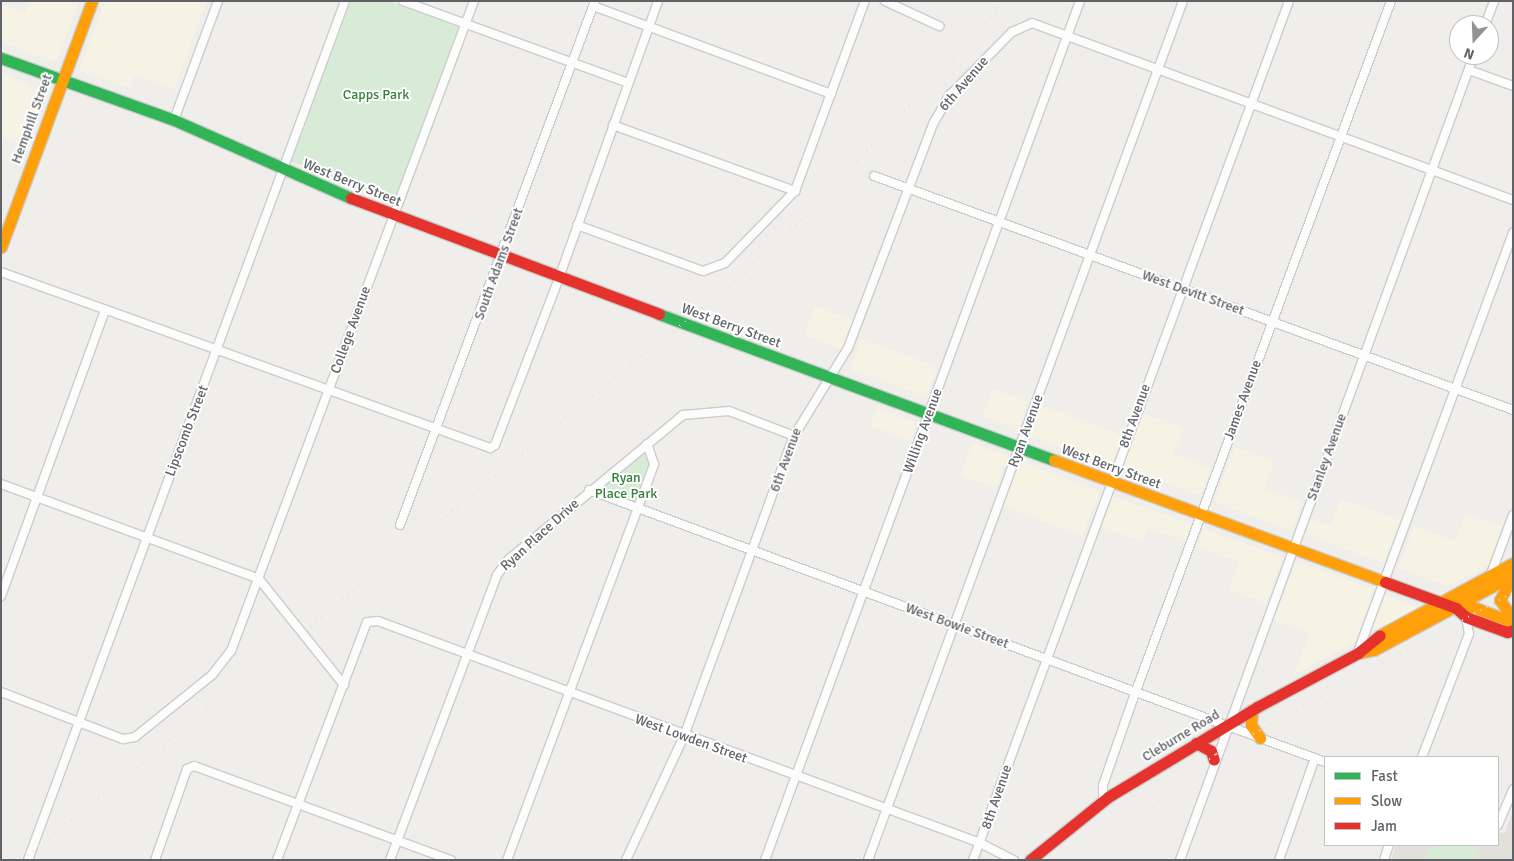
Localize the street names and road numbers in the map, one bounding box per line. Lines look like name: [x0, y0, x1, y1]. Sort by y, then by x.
street label: 6th Avenue: [936, 53, 992, 115]
street label: Hemphill Street: [8, 72, 56, 166]
street label: West Berry Street: [300, 156, 404, 210]
street label: South Adams Street: [471, 206, 527, 322]
street label: West Devitt Street: [1140, 267, 1246, 319]
street label: College Avenue: [327, 284, 375, 376]
street label: West Berry Street: [679, 300, 783, 352]
street label: James Avenue: [1221, 358, 1265, 442]
street label: 8th Avenue: [1116, 382, 1154, 450]
street label: Lipscomb Street: [162, 383, 212, 479]
street label: Willing Avenue: [900, 386, 946, 476]
street label: Ryan Avenue: [1005, 392, 1047, 470]
street label: Stanley Avenue: [1303, 411, 1351, 503]
street label: 6th Avenue: [767, 426, 805, 494]
street label: West Berry Street: [1059, 441, 1163, 493]
street label: Ryan Place Drive: [497, 495, 583, 575]
street label: West Bowie Street: [903, 600, 1011, 652]
street label: Cleburne Road: [1139, 706, 1223, 766]
street label: West Lowden Street: [633, 711, 749, 767]
street label: 8th Avenue: [978, 763, 1016, 831]

